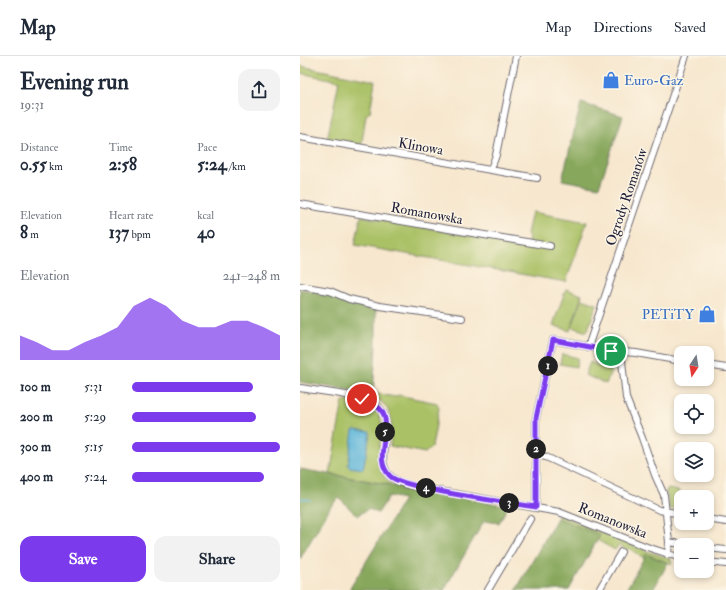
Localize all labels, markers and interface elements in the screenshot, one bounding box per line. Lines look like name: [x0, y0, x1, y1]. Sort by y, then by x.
text: Map: [20, 16, 56, 40]
text: Map: [545, 19, 571, 36]
text: Directions: [593, 19, 652, 36]
text: Saved: [674, 19, 706, 36]
text: Evening run: [20, 68, 129, 96]
button: share: [238, 69, 280, 111]
shop icon: Euro-Gaz: [601, 70, 621, 90]
place label: Euro-Gaz: [624, 72, 684, 89]
text: 19:31: [20, 97, 44, 113]
street label: Klinowa: [397, 134, 445, 159]
text: Distance: [20, 141, 58, 154]
text: Time: [109, 141, 133, 154]
text: Pace: [197, 141, 217, 154]
street label: Ogrody Romanów: [602, 146, 652, 248]
text: 0.55: [20, 154, 47, 175]
text: 2:58: [109, 154, 137, 175]
text: 5:24: [197, 154, 227, 175]
text: km: [47, 160, 63, 173]
text: /km: [227, 160, 246, 173]
street label: Romanowska: [390, 199, 464, 228]
text: Elevation: [20, 209, 62, 222]
text: Heart rate: [109, 209, 153, 222]
text: kcal: [197, 209, 214, 222]
text: 8: [20, 222, 28, 243]
text: 137: [109, 222, 129, 243]
text: 40: [197, 222, 215, 243]
text: m: [28, 228, 39, 241]
text: bpm: [129, 228, 151, 241]
text: Elevation: [20, 268, 70, 284]
text: 241–248 m: [223, 268, 280, 284]
shop icon: PETiTY: [697, 304, 717, 324]
place label: PETiTY: [642, 306, 694, 323]
pin: [594, 334, 628, 368]
icon: arrive: [600, 340, 622, 362]
north arrow: [674, 346, 714, 386]
map controls: [674, 346, 714, 578]
pin: 1: [538, 356, 558, 376]
text: 1: [546, 359, 550, 372]
text: 100 m: [20, 379, 51, 395]
text: 5:31: [84, 379, 103, 395]
pin: [345, 382, 379, 416]
icon: check: [351, 388, 373, 410]
button: locate: [674, 394, 714, 434]
text: 200 m: [20, 409, 53, 425]
text: 5:29: [84, 409, 106, 425]
pin: 5: [375, 422, 395, 442]
text: 5: [383, 425, 387, 438]
text: 300 m: [20, 439, 51, 455]
text: 5:15: [84, 439, 103, 455]
pin: 2: [526, 439, 546, 459]
text: 2: [533, 442, 539, 455]
button: layers: [674, 442, 714, 482]
text: 400 m: [20, 469, 53, 485]
text: 5:24: [84, 469, 107, 485]
pin: 4: [416, 478, 436, 498]
text: 4: [423, 481, 429, 494]
button: +: [674, 490, 714, 530]
pin: 3: [499, 493, 519, 513]
text: 3: [507, 496, 511, 509]
street label: Romanowska: [576, 499, 650, 542]
button: Save: [20, 536, 146, 582]
button: Share: [154, 536, 280, 582]
button: −: [674, 538, 714, 578]

